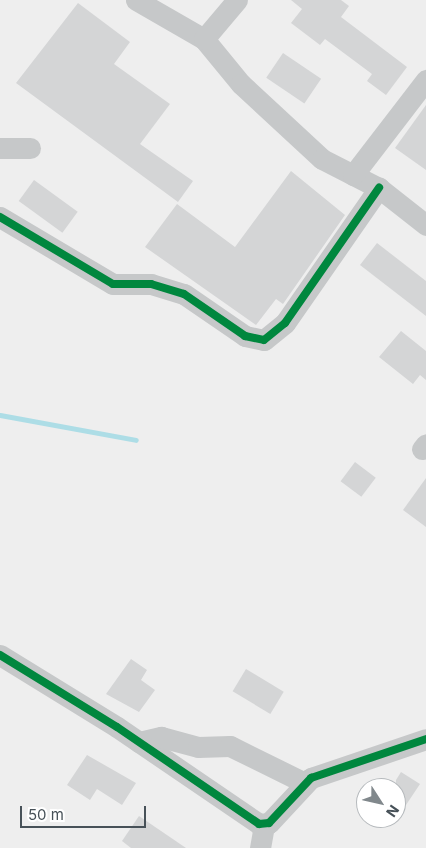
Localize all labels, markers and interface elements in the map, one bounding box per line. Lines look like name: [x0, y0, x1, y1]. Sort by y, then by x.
north arrow: [356, 778, 406, 828]
scale bar: [22, 796, 149, 828]
text: N: [383, 802, 403, 821]
text: 50 m: [28, 805, 64, 824]

